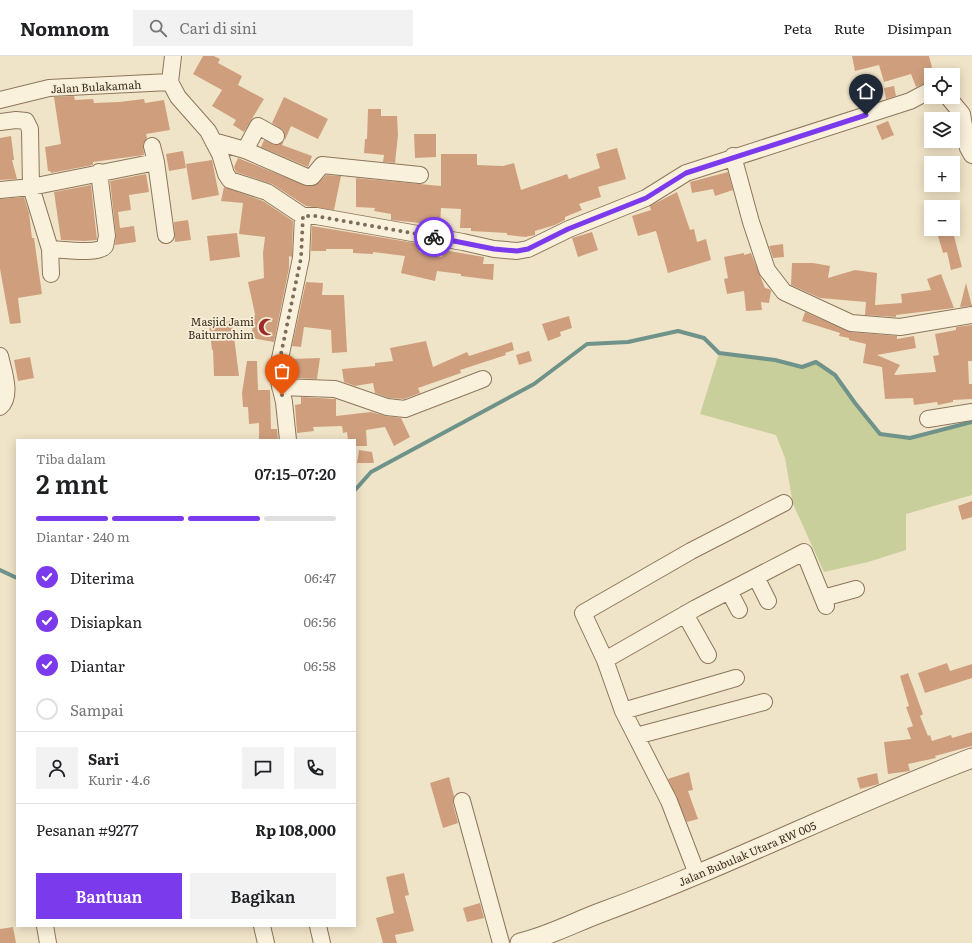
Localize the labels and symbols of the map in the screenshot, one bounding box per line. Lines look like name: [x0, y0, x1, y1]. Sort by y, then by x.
pin: [849, 74, 883, 115]
street label: Jalan Bulakamah: [50, 76, 142, 96]
courier: [414, 217, 454, 257]
place label: Masjid Jami Baiturrohim: [188, 313, 254, 342]
mosque icon: Masjid Jami Baiturrohim: [257, 317, 277, 337]
pin: [265, 354, 299, 395]
street label: Jalan Bubulak Utara RW 005: [676, 816, 819, 889]

